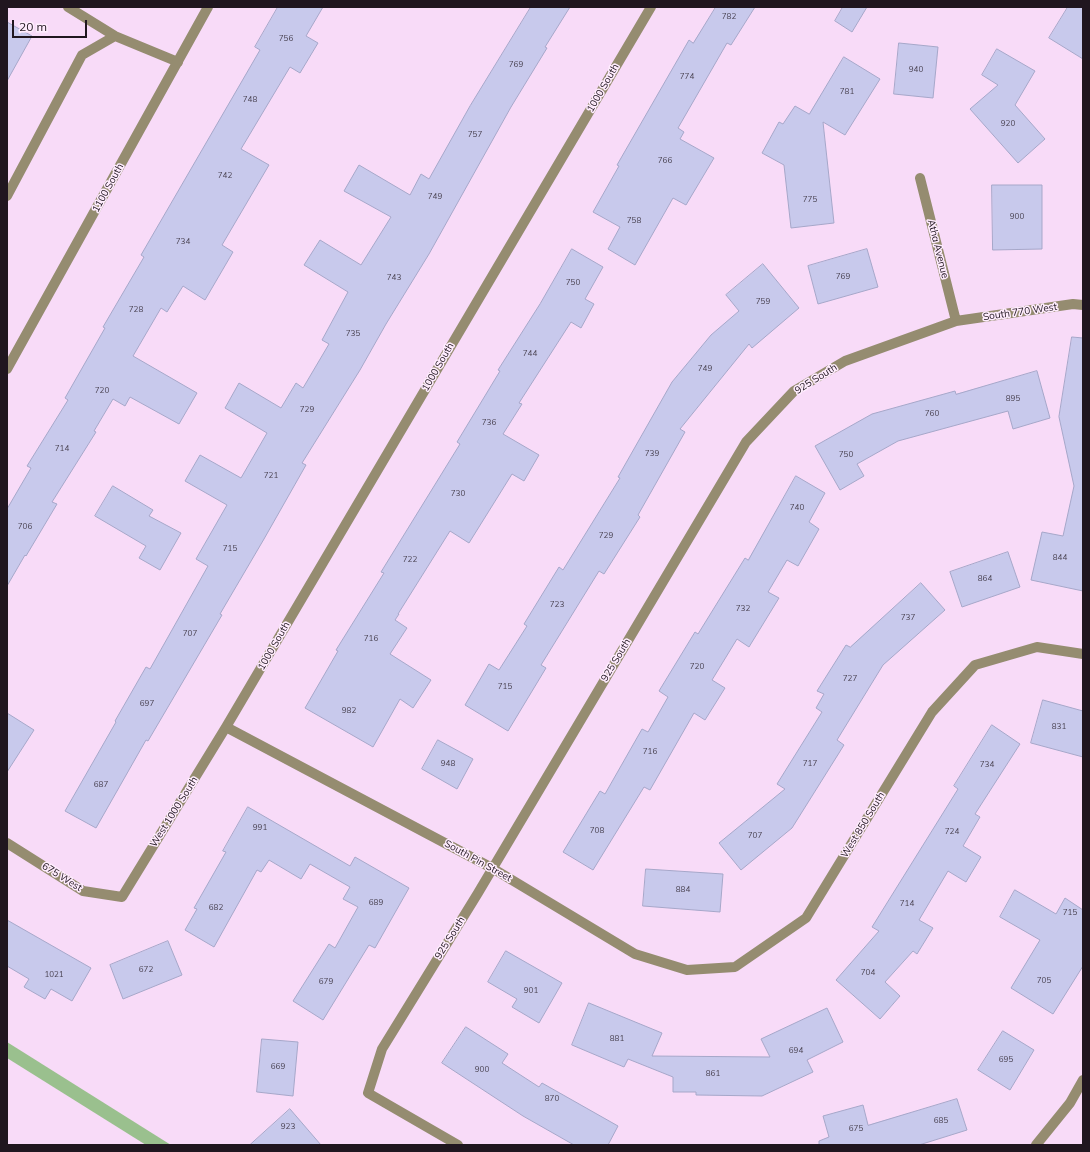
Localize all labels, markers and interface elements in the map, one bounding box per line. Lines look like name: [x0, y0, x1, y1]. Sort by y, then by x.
scale bar: [14, 12, 89, 38]
house number: 782: [722, 12, 736, 22]
text: 20 m: [19, 19, 47, 34]
house number: 756: [279, 34, 293, 44]
house number: 769: [509, 60, 523, 70]
street label: 1000 South: [584, 62, 622, 114]
house number: 940: [909, 65, 923, 75]
house number: 774: [680, 72, 694, 82]
house number: 781: [840, 87, 854, 97]
house number: 748: [243, 95, 257, 105]
house number: 920: [1001, 119, 1015, 129]
house number: 757: [468, 130, 482, 140]
house number: 766: [658, 156, 672, 166]
street label: 1100 South: [90, 162, 126, 214]
house number: 742: [218, 171, 232, 181]
house number: 749: [428, 192, 442, 202]
house number: 775: [803, 195, 817, 205]
house number: 900: [1010, 212, 1024, 222]
house number: 758: [627, 216, 641, 226]
street label: Atha Avenue: [925, 218, 951, 280]
house number: 734: [176, 237, 190, 247]
house number: 769: [836, 272, 850, 282]
house number: 743: [387, 273, 401, 283]
house number: 750: [566, 278, 580, 288]
house number: 759: [756, 297, 770, 307]
street label: South 770 West: [982, 301, 1058, 323]
house number: 728: [129, 305, 143, 315]
house number: 735: [346, 329, 360, 339]
street label: 1000 South: [419, 341, 457, 393]
house number: 744: [523, 349, 537, 359]
street label: 925 South: [793, 361, 839, 397]
house number: 749: [698, 364, 712, 374]
house number: 720: [95, 386, 109, 396]
house number: 895: [1006, 394, 1020, 404]
house number: 729: [300, 405, 314, 415]
house number: 760: [925, 409, 939, 419]
house number: 736: [482, 418, 496, 428]
house number: 714: [55, 444, 69, 454]
house number: 739: [645, 449, 659, 459]
house number: 750: [839, 450, 853, 460]
house number: 721: [264, 471, 278, 481]
house number: 730: [451, 489, 465, 499]
house number: 740: [790, 503, 804, 513]
house number: 706: [18, 522, 32, 532]
house number: 729: [599, 531, 613, 541]
house number: 715: [223, 544, 237, 554]
house number: 844: [1053, 553, 1067, 563]
house number: 722: [403, 555, 417, 565]
house number: 864: [978, 574, 992, 584]
house number: 723: [550, 600, 564, 610]
house number: 732: [736, 604, 750, 614]
house number: 737: [901, 613, 915, 623]
street label: 1000 South: [255, 620, 293, 672]
house number: 707: [183, 629, 197, 639]
house number: 716: [364, 634, 378, 644]
street label: 925 South: [599, 636, 633, 684]
house number: 720: [690, 662, 704, 672]
house number: 727: [843, 674, 857, 684]
house number: 715: [498, 682, 512, 692]
house number: 697: [140, 699, 154, 709]
house number: 982: [342, 706, 356, 716]
house number: 831: [1052, 722, 1066, 732]
house number: 716: [643, 747, 657, 757]
house number: 948: [441, 759, 455, 769]
house number: 717: [803, 759, 817, 769]
house number: 734: [980, 760, 994, 770]
street label: West 1000 South: [148, 775, 200, 849]
house number: 687: [94, 780, 108, 790]
street label: West 850 South: [839, 790, 887, 860]
house number: 991: [253, 823, 267, 833]
house number: 708: [590, 826, 604, 836]
house number: 724: [945, 827, 959, 837]
house number: 707: [748, 831, 762, 841]
street label: South Pin Street: [442, 838, 514, 884]
street label: 675 West: [40, 860, 84, 894]
house number: 884: [676, 885, 690, 895]
house number: 689: [369, 898, 383, 908]
house number: 714: [900, 899, 914, 909]
house number: 682: [209, 903, 223, 913]
house number: 715: [1063, 908, 1077, 918]
street label: 925 South: [432, 915, 468, 961]
house number: 672: [139, 965, 153, 975]
house number: 704: [861, 968, 875, 978]
house number: 1021: [44, 970, 64, 980]
house number: 705: [1037, 976, 1051, 986]
house number: 679: [319, 977, 333, 987]
house number: 901: [524, 986, 538, 996]
house number: 881: [610, 1034, 624, 1044]
house number: 694: [789, 1046, 803, 1056]
house number: 695: [999, 1055, 1013, 1065]
house number: 669: [271, 1062, 285, 1072]
house number: 900: [475, 1065, 489, 1075]
house number: 861: [706, 1069, 720, 1079]
house number: 870: [545, 1094, 559, 1104]
house number: 685: [934, 1116, 948, 1126]
house number: 923: [281, 1122, 295, 1132]
house number: 675: [849, 1124, 863, 1134]

